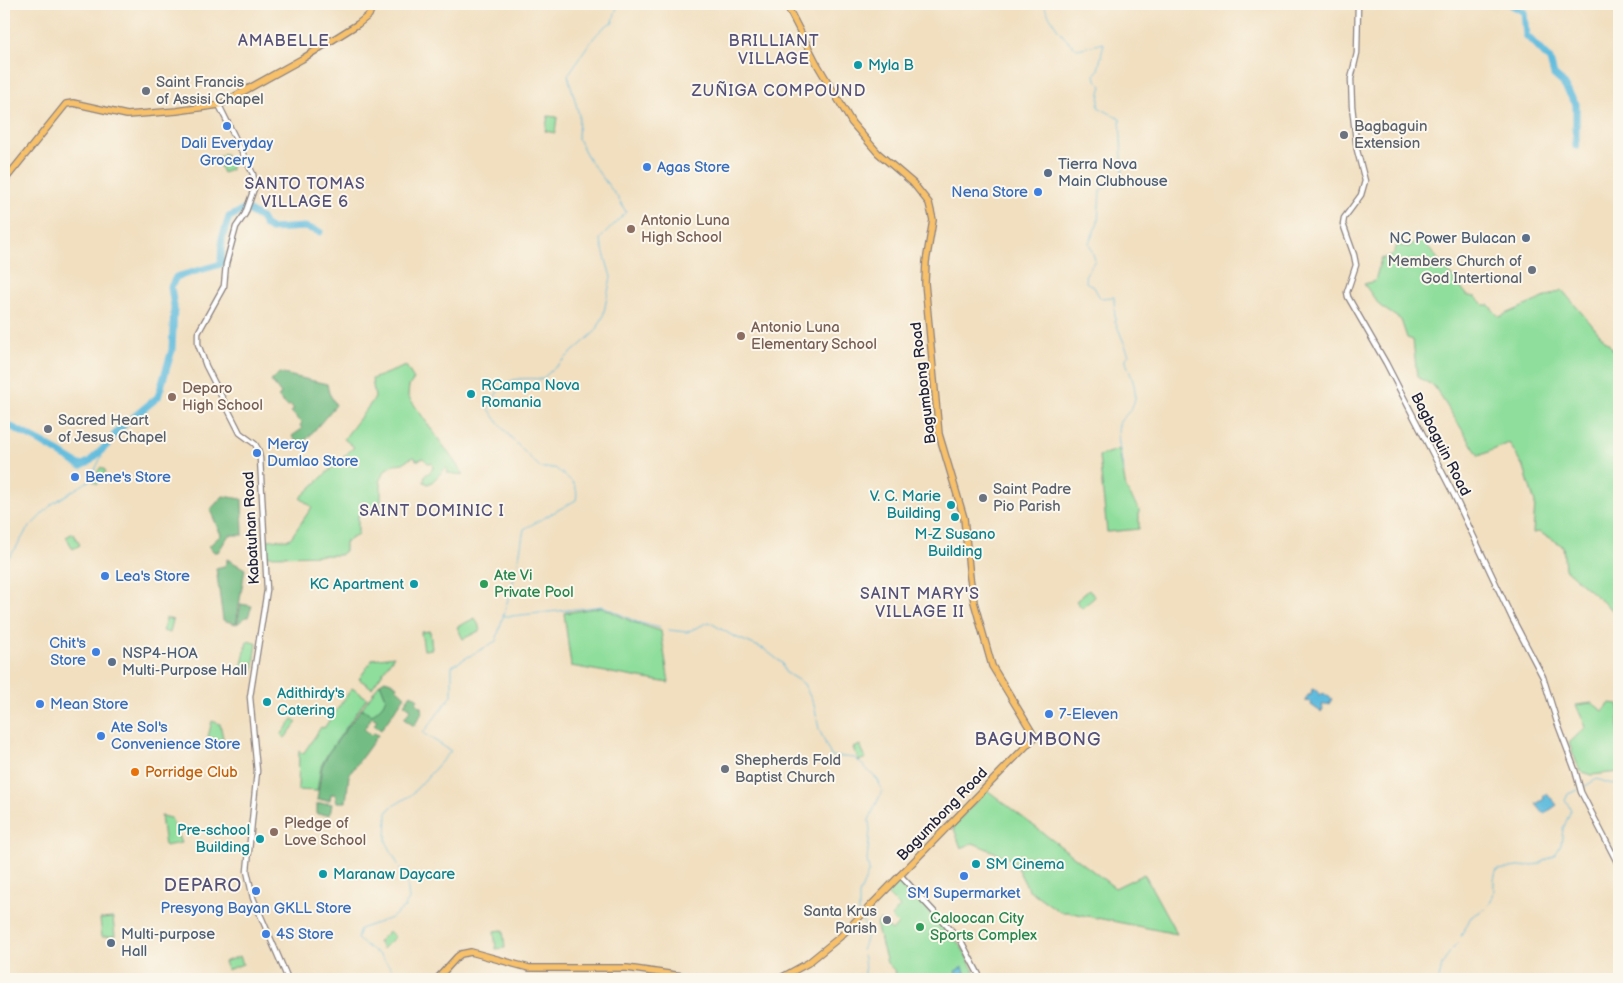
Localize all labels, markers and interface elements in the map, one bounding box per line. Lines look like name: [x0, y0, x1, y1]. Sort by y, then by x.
district label: AMABELLE: [238, 32, 330, 51]
district label: BRILLIANT VILLAGE: [728, 32, 820, 69]
place label: Myla B: [868, 56, 914, 75]
marker: Myla B: [852, 59, 864, 71]
place label: Saint Francis of Assisi Chapel: [156, 73, 264, 109]
district label: ZUÑIGA COMPOUND: [691, 81, 866, 101]
marker: Saint Francis of Assisi Chapel: [140, 85, 152, 97]
place label: Bagbaguin Extension: [1354, 117, 1427, 153]
marker: Dali Everyday Grocery: [221, 120, 233, 132]
marker: Bagbaguin Extension: [1338, 129, 1350, 141]
place label: Dali Everyday Grocery: [181, 134, 273, 170]
place label: Tierra Nova Main Clubhouse: [1058, 155, 1168, 191]
place label: Agas Store: [657, 158, 730, 177]
marker: Agas Store: [641, 161, 653, 173]
marker: Tierra Nova Main Clubhouse: [1042, 167, 1054, 179]
district label: SANTO TOMAS VILLAGE 6: [244, 175, 366, 212]
place label: Nena Store: [951, 183, 1028, 202]
marker: Nena Store: [1032, 186, 1044, 198]
place label: Antonio Luna High School: [641, 211, 730, 247]
marker: Antonio Luna High School: [625, 223, 637, 235]
place label: NC Power Bulacan: [1389, 229, 1516, 248]
marker: NC Power Bulacan: [1520, 232, 1532, 244]
place label: Members Church of God Intertional: [1388, 252, 1522, 288]
marker: Members Church of God Intertional: [1526, 264, 1538, 276]
place label: Antonio Luna Elementary School: [751, 318, 877, 354]
street label: Bagumbong Road: [907, 321, 940, 445]
marker: Antonio Luna Elementary School: [735, 330, 747, 342]
place label: RCampa Nova Romania: [481, 376, 580, 412]
place label: Deparo High School: [182, 379, 263, 415]
marker: RCampa Nova Romania: [465, 388, 477, 400]
street label: Bagbaguin Road: [1406, 389, 1475, 499]
marker: Deparo High School: [166, 391, 178, 403]
place label: Sacred Heart of Jesus Chapel: [58, 411, 166, 447]
marker: Sacred Heart of Jesus Chapel: [42, 423, 54, 435]
place label: Mercy Dumlao Store: [267, 435, 359, 471]
marker: Mercy Dumlao Store: [251, 447, 263, 459]
place label: Bene's Store: [85, 468, 171, 487]
marker: Bene's Store: [69, 471, 81, 483]
street label: Kabatuhan Road: [239, 471, 264, 585]
place label: Saint Padre Pio Parish: [993, 480, 1071, 516]
place label: V. C. Marie Building: [870, 487, 941, 523]
marker: Saint Padre Pio Parish: [977, 492, 989, 504]
marker: V. C. Marie Building: [945, 499, 957, 511]
district label: SAINT DOMINIC I: [359, 502, 505, 521]
marker: M-Z Susano Building: [949, 511, 961, 523]
place label: M-Z Susano Building: [914, 525, 996, 561]
place label: Ate Vi Private Pool: [494, 566, 574, 602]
place label: Lea's Store: [115, 567, 190, 586]
marker: Lea's Store: [99, 570, 111, 582]
place label: KC Apartment: [310, 575, 404, 594]
marker: KC Apartment: [408, 578, 420, 590]
marker: Ate Vi Private Pool: [478, 578, 490, 590]
district label: SAINT MARY'S VILLAGE II: [860, 585, 980, 622]
place label: Chit's Store: [49, 634, 87, 670]
place label: NSP4-HOA Multi-Purpose Hall: [122, 644, 247, 680]
marker: Chit's Store: [90, 646, 102, 658]
marker: NSP4-HOA Multi-Purpose Hall: [106, 656, 118, 668]
place label: Adithirdy's Catering: [277, 684, 345, 720]
place label: Mean Store: [50, 695, 128, 714]
marker: Adithirdy's Catering: [261, 696, 273, 708]
marker: Mean Store: [34, 698, 46, 710]
place label: 7-Eleven: [1059, 705, 1118, 724]
marker: 7-Eleven: [1043, 708, 1055, 720]
place label: Ate Sol's Convenience Store: [111, 718, 240, 754]
district label: BAGUMBONG: [974, 729, 1102, 750]
marker: Ate Sol's Convenience Store: [95, 730, 107, 742]
place label: Shepherds Fold Baptist Church: [735, 751, 841, 787]
place label: Porridge Club: [145, 763, 238, 782]
marker: Shepherds Fold Baptist Church: [719, 763, 731, 775]
street label: Bagumbong Road: [893, 764, 992, 865]
marker: Porridge Club: [129, 766, 141, 778]
place label: Pledge of Love School: [284, 814, 366, 850]
place label: Pre-school Building: [177, 821, 250, 857]
marker: Pledge of Love School: [268, 826, 280, 838]
marker: Pre-school Building: [254, 833, 266, 845]
place label: SM Cinema: [986, 855, 1065, 874]
marker: SM Cinema: [970, 858, 982, 870]
place label: Maranaw Daycare: [333, 865, 455, 884]
marker: Maranaw Daycare: [317, 868, 329, 880]
marker: SM Supermarket: [958, 870, 970, 882]
district label: DEPARO: [164, 875, 242, 896]
place label: SM Supermarket: [907, 884, 1021, 903]
marker: Presyong Bayan GKLL Store: [250, 885, 262, 897]
place label: Presyong Bayan GKLL Store: [161, 899, 352, 918]
place label: Santa Krus Parish: [803, 902, 878, 938]
place label: Caloocan City Sports Complex: [930, 909, 1037, 945]
marker: Santa Krus Parish: [881, 914, 893, 926]
marker: Caloocan City Sports Complex: [914, 921, 926, 933]
place label: Multi-purpose Hall: [121, 925, 215, 961]
place label: 4S Store: [276, 925, 334, 944]
marker: 4S Store: [260, 928, 272, 940]
marker: Multi-purpose Hall: [105, 937, 117, 949]

